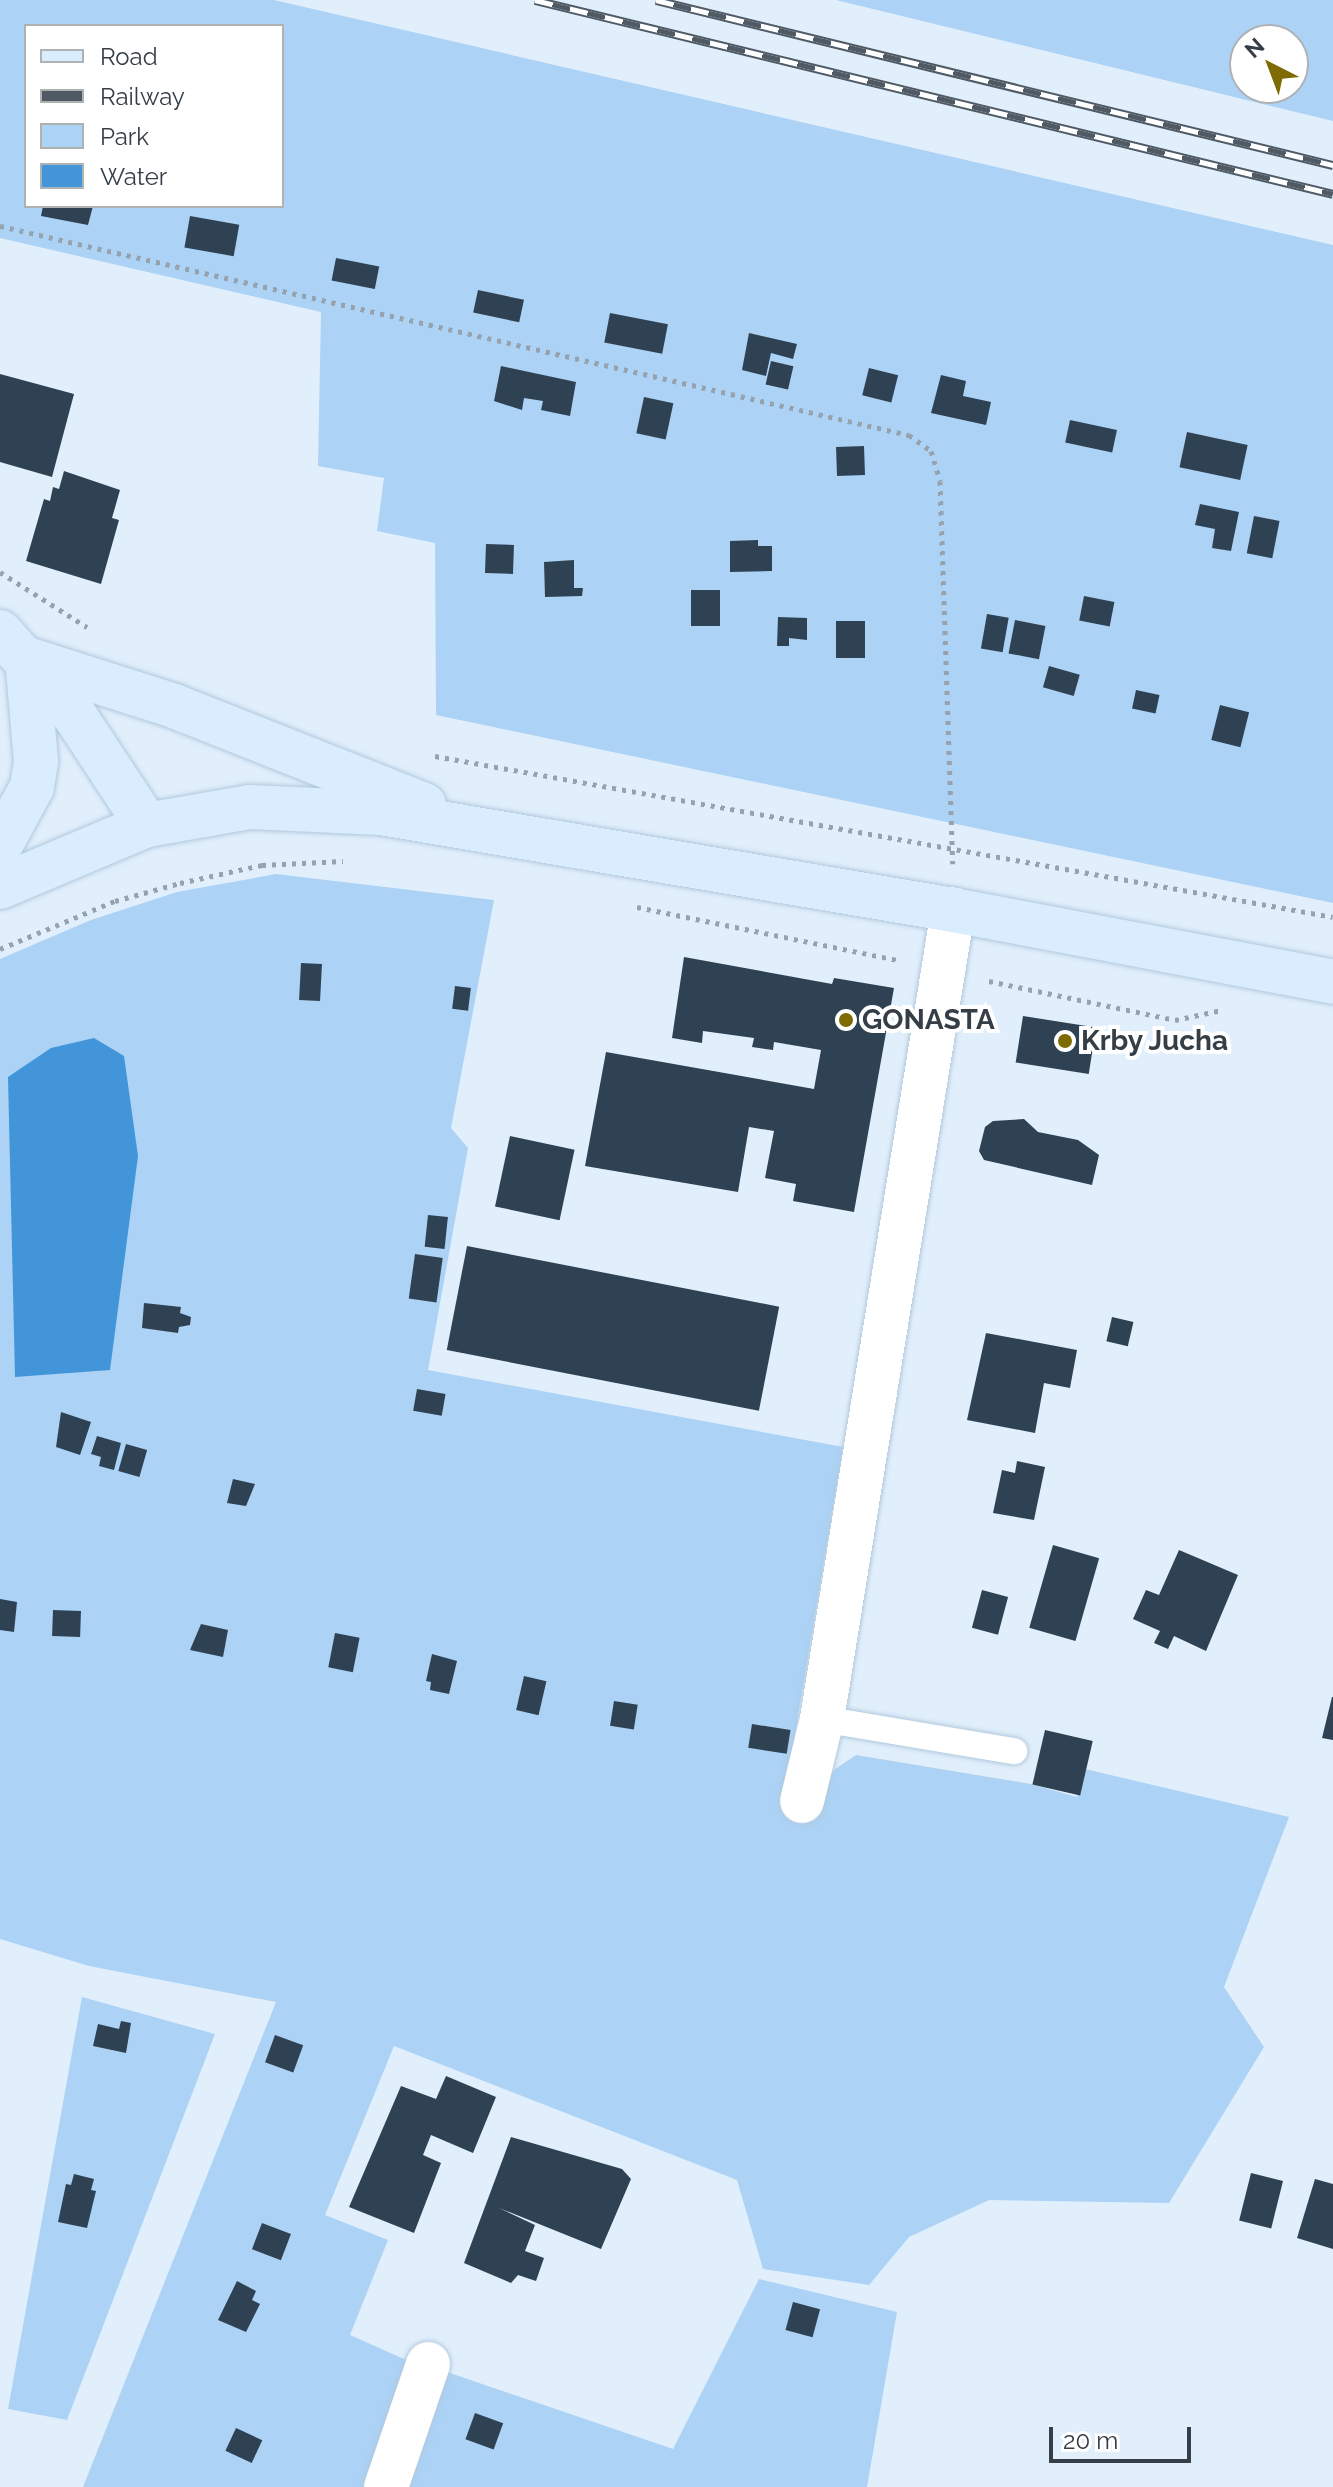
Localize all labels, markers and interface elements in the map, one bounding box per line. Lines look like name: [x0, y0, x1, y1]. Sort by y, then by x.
legend: [24, 24, 284, 208]
north arrow: [1229, 24, 1309, 104]
text: N: [1239, 32, 1269, 63]
text: Road: [100, 42, 158, 71]
text: Railway: [100, 82, 185, 111]
text: Park: [100, 122, 149, 151]
text: Water: [100, 162, 167, 191]
place label: GONASTA: [862, 1003, 995, 1037]
marker: GONASTA: [837, 1011, 855, 1029]
place label: Krby Jucha: [1081, 1024, 1230, 1058]
marker: Krby Jucha: [1056, 1032, 1074, 1050]
scale bar: [1053, 2411, 1195, 2461]
text: 20 m: [1063, 2426, 1118, 2455]

